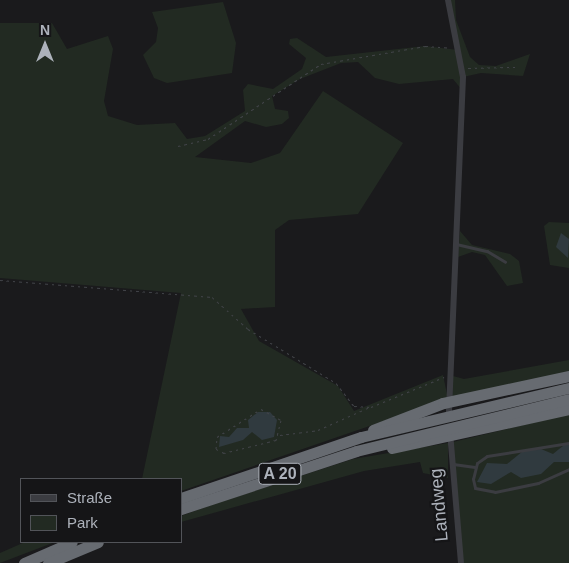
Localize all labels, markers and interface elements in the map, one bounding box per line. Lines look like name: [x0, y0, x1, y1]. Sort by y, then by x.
north arrow: [20, 20, 70, 70]
text: N: [40, 22, 50, 38]
road number: A 20: [258, 460, 302, 488]
street label: Landweg: [425, 468, 453, 542]
legend: [20, 478, 182, 543]
text: Straße: [67, 489, 112, 506]
text: Park: [67, 514, 98, 531]

